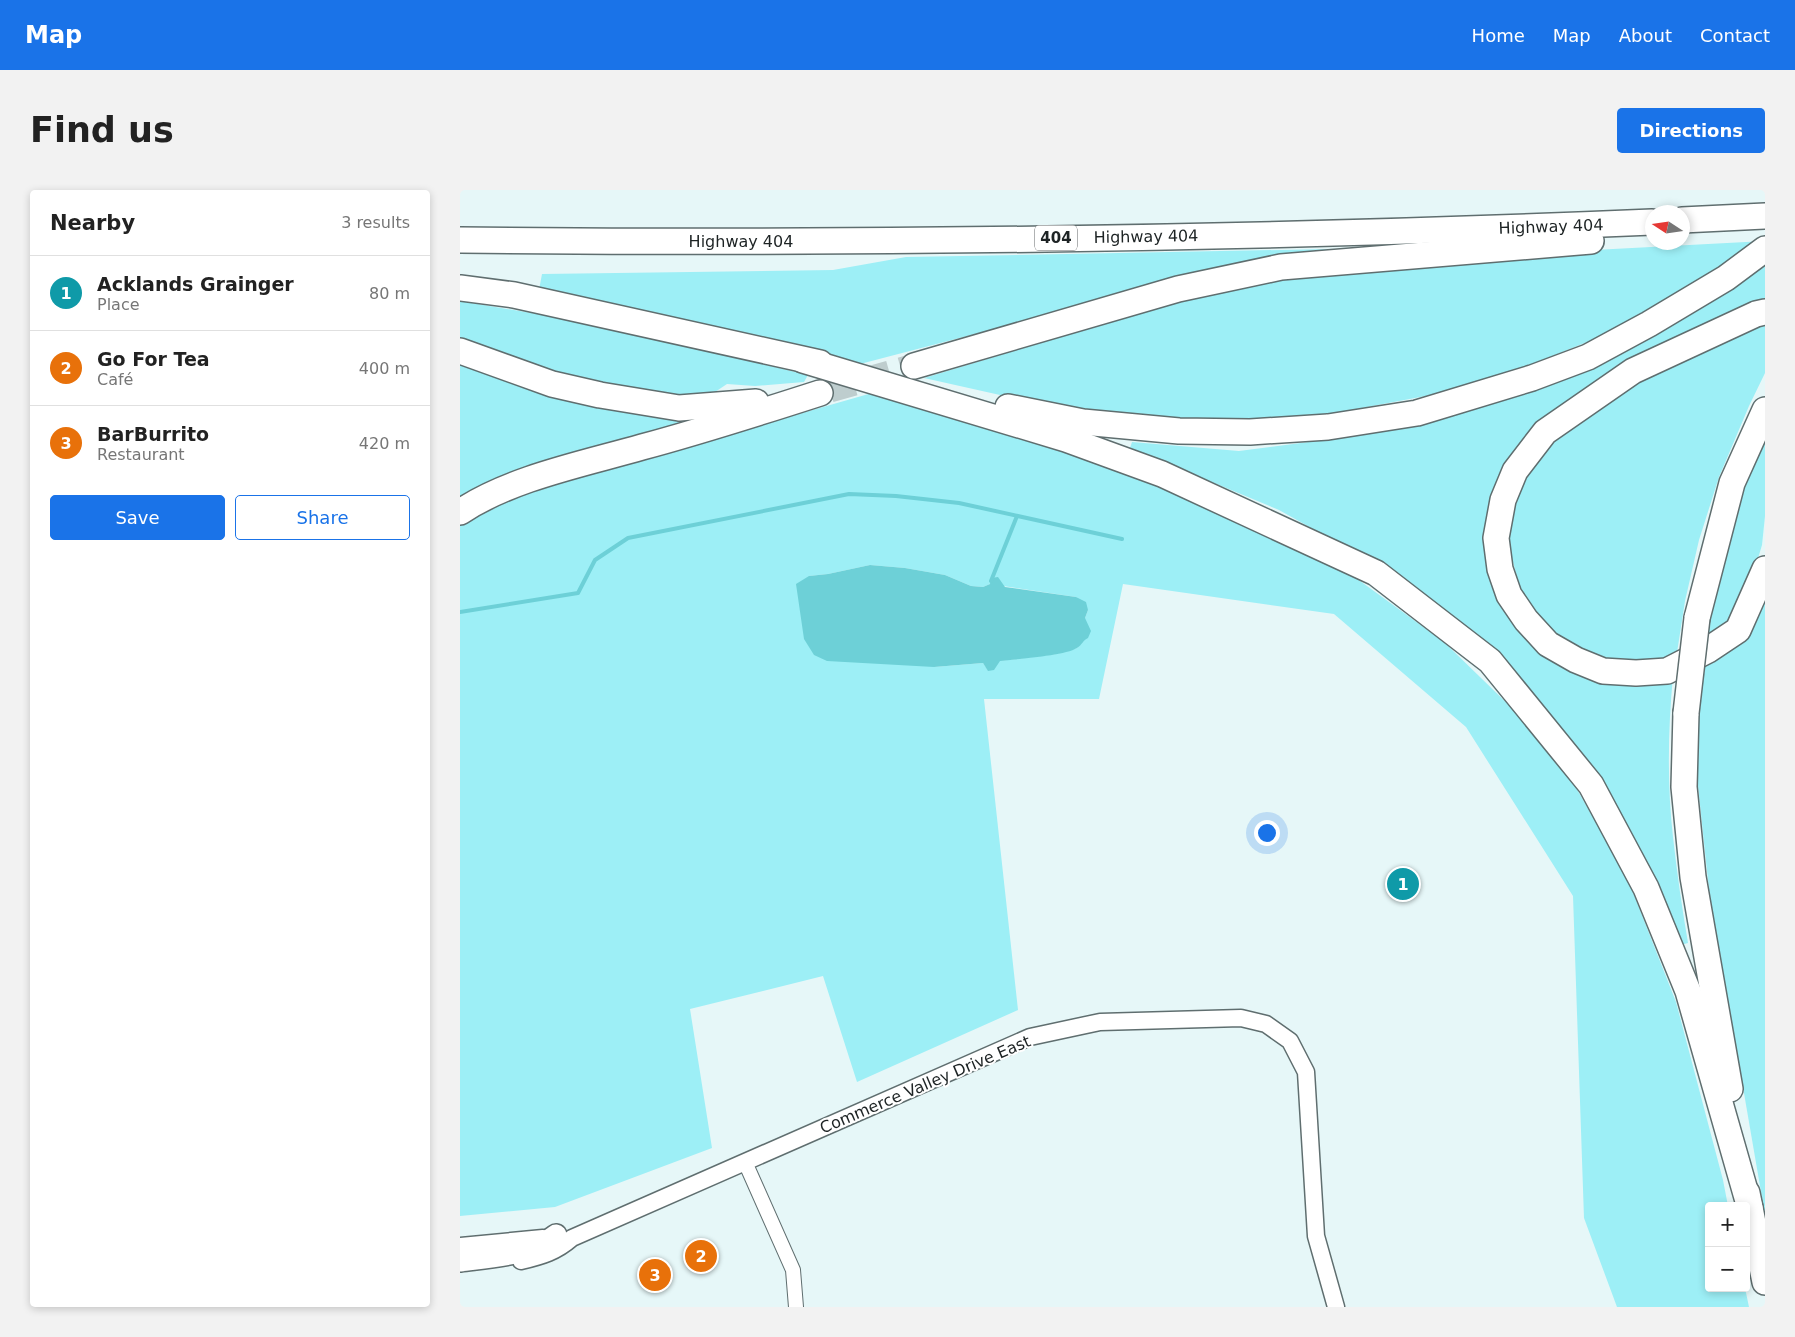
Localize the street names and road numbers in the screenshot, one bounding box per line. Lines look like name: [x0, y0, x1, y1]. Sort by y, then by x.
street label: Highway 404: [1498, 215, 1604, 238]
road number: 404: [1035, 226, 1077, 250]
street label: Highway 404: [1093, 226, 1199, 247]
street label: Highway 404: [689, 232, 793, 251]
street label: Commerce Valley Drive East: [817, 1031, 1033, 1138]

